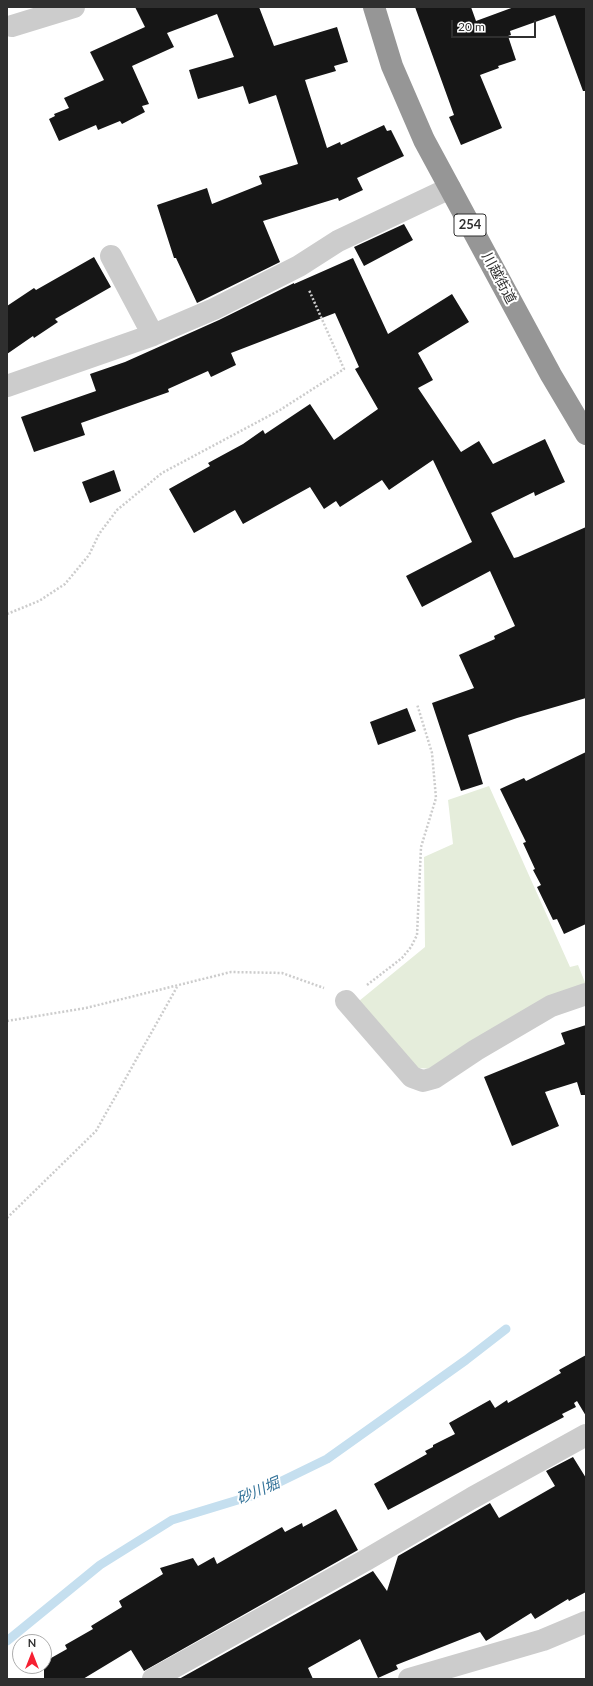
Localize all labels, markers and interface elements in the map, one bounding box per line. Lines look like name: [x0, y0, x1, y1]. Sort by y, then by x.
scale bar: [453, 12, 538, 38]
text: 20 m: [458, 19, 485, 34]
road number: 254: [454, 214, 486, 236]
street label: 川越街道: [478, 249, 520, 307]
water label: 砂川堀: [234, 1474, 282, 1508]
north arrow: [12, 1634, 52, 1674]
text: N: [28, 1636, 36, 1649]

